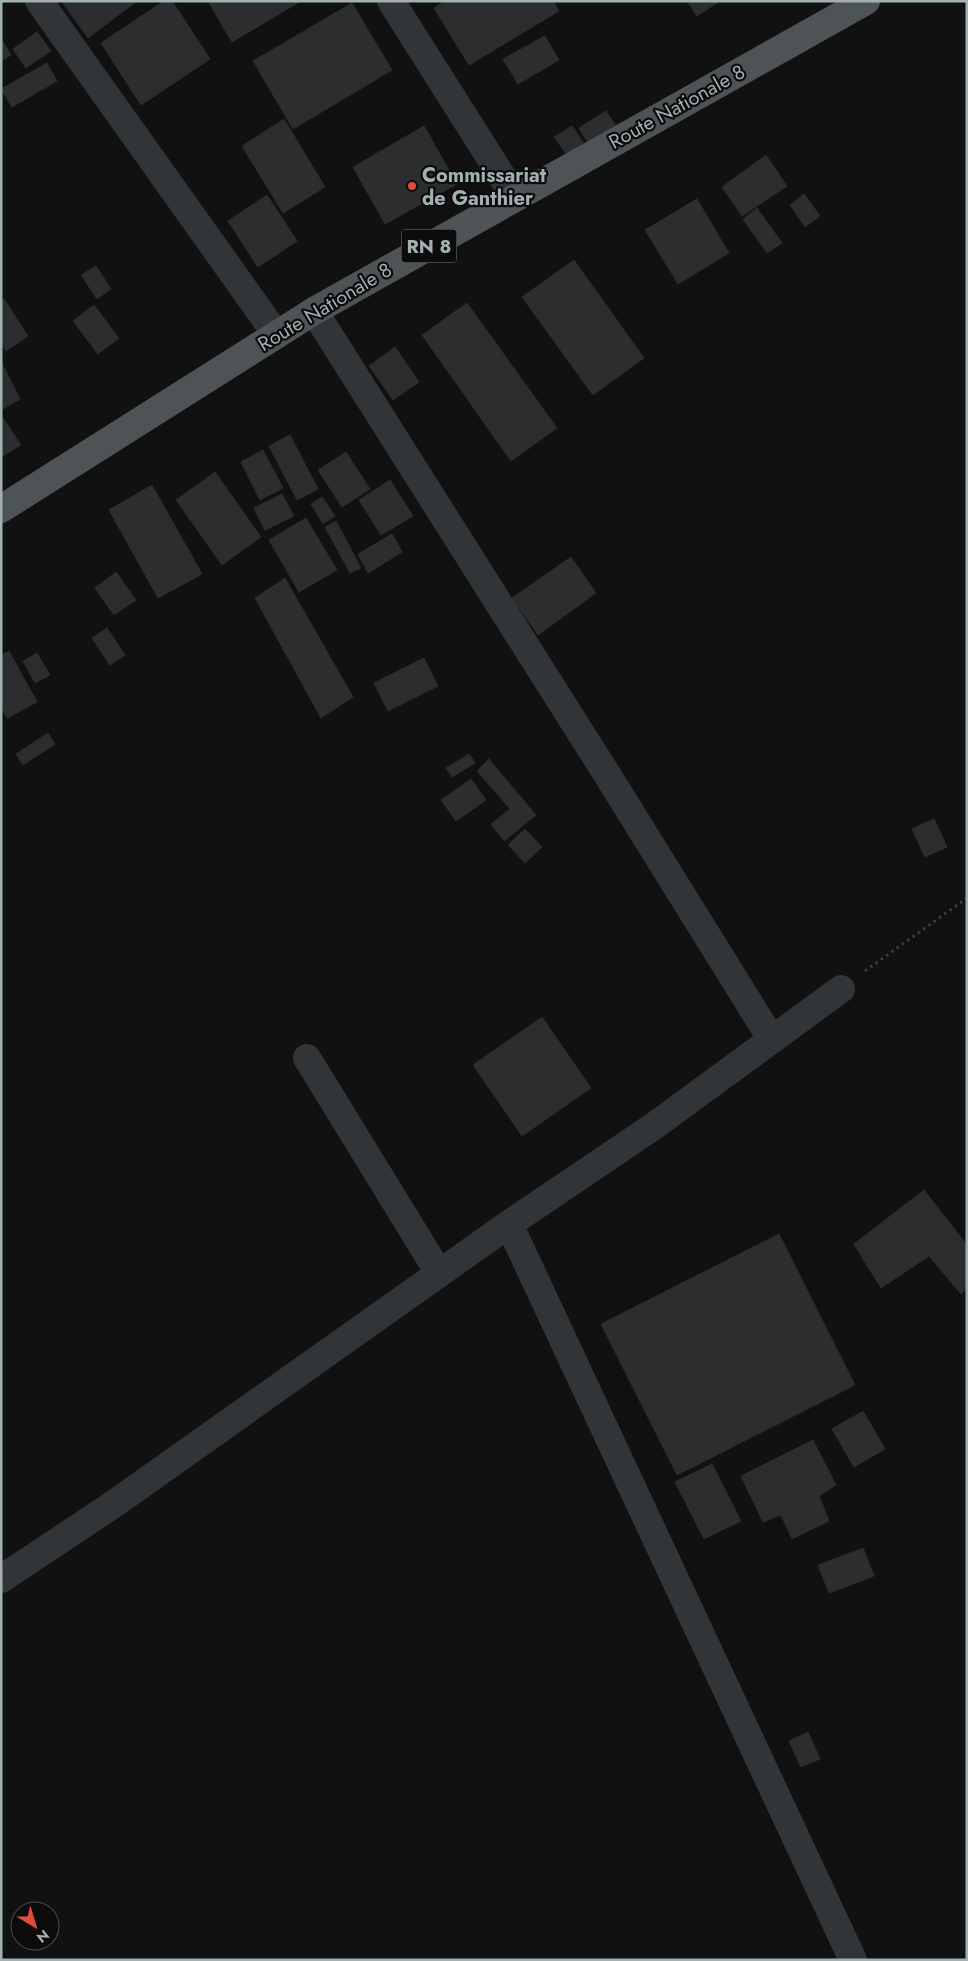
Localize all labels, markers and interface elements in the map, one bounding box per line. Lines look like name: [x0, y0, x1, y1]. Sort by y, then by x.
street label: Route Nationale 8: [604, 58, 750, 156]
place label: Commissariat de Ganthier: [422, 161, 547, 213]
marker: Commissariat de Ganthier: [406, 180, 418, 192]
road number: RN 8: [402, 230, 456, 262]
street label: Route Nationale 8: [253, 256, 397, 358]
north arrow: [10, 1901, 60, 1951]
text: N: [32, 1925, 54, 1948]

